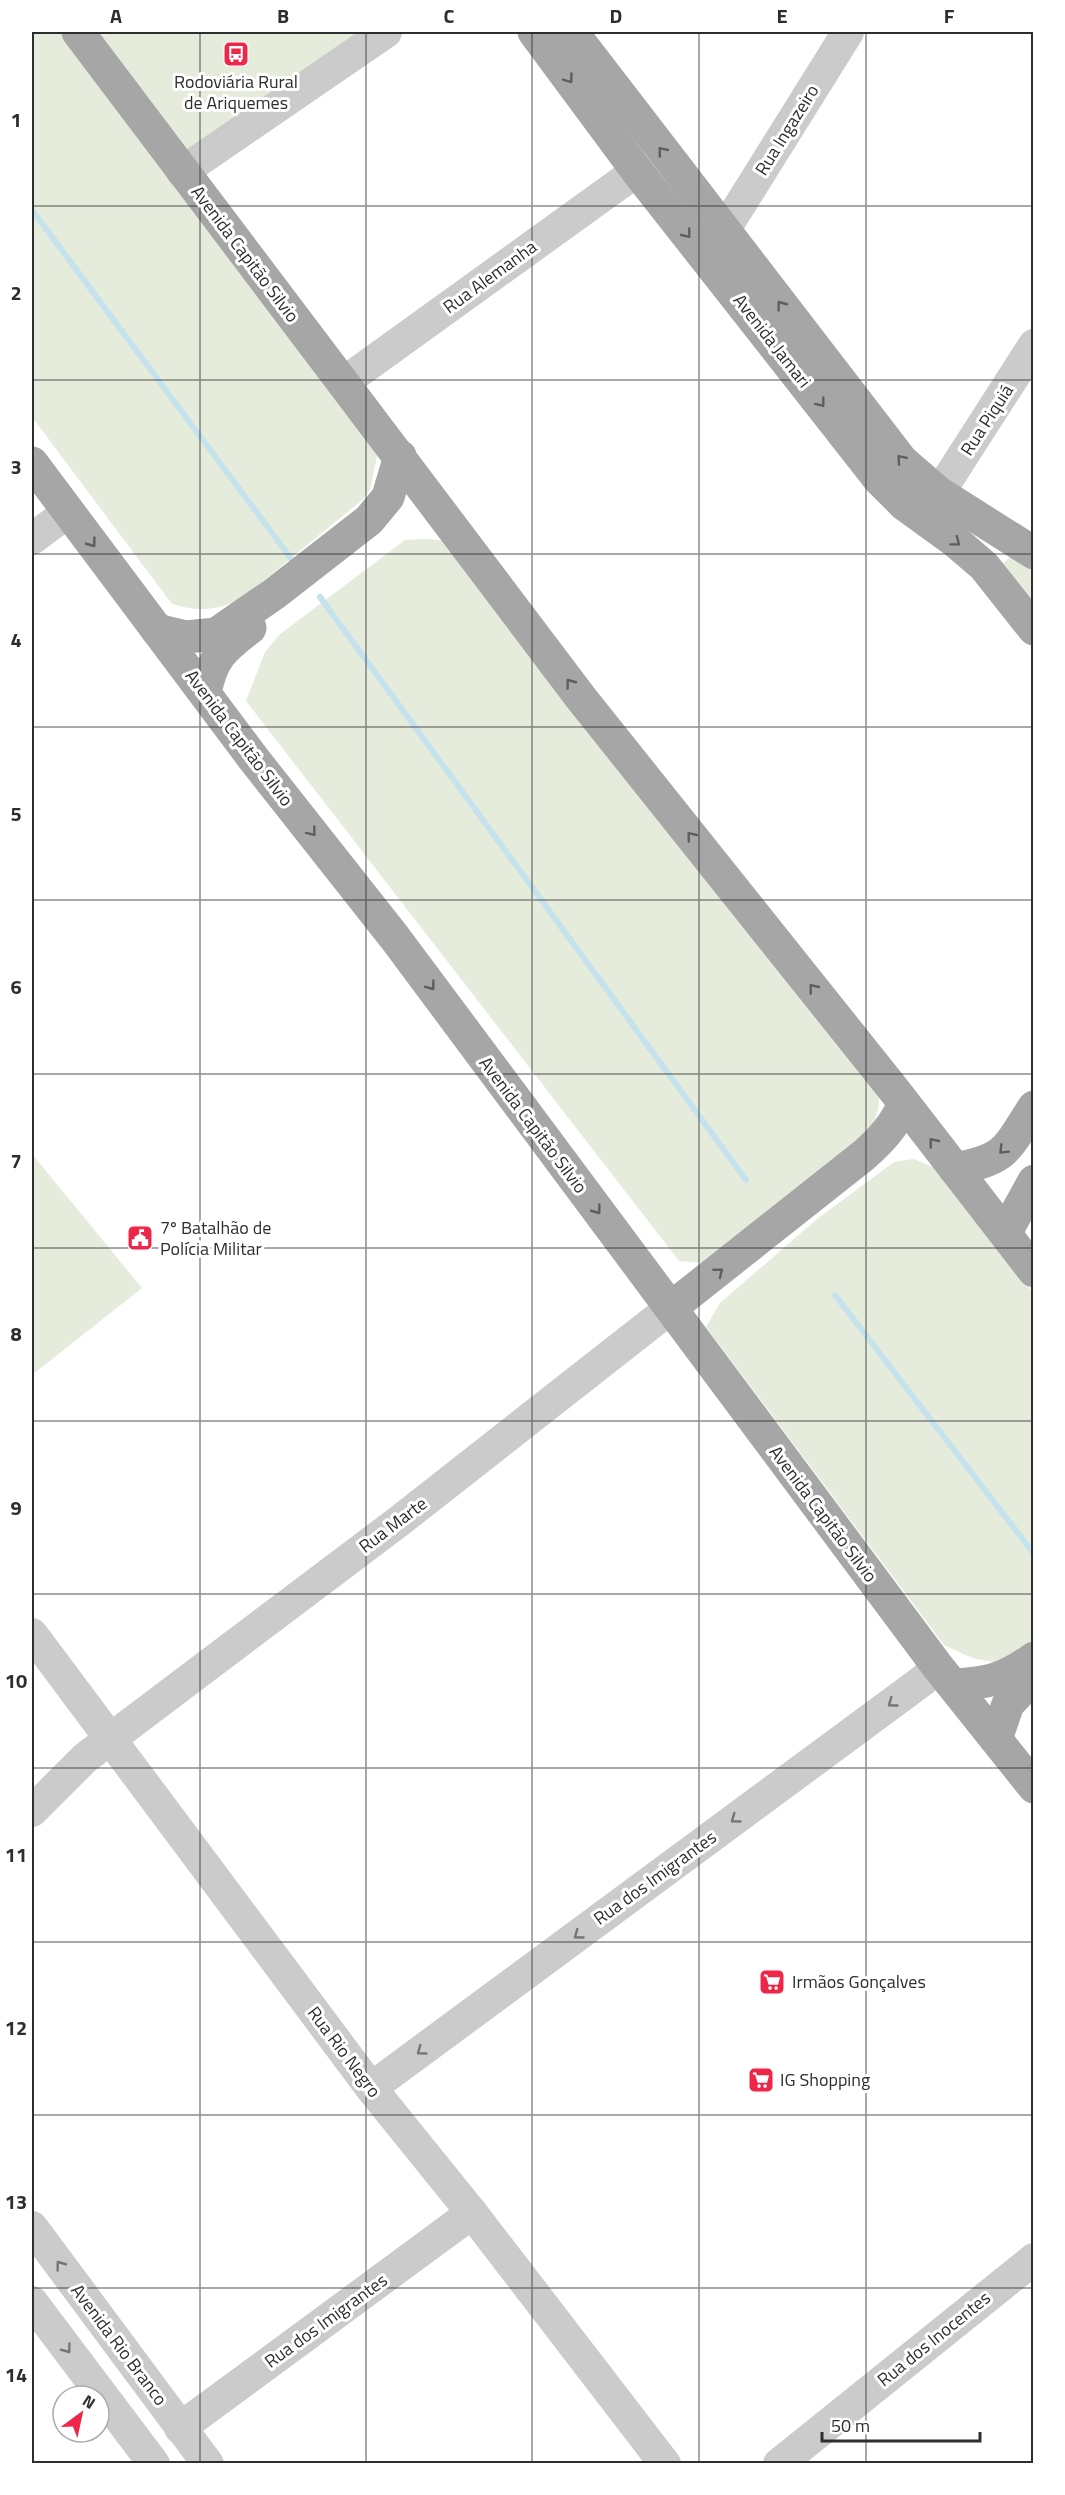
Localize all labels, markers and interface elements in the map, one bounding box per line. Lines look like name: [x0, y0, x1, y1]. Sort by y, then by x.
text: A: [110, 0, 122, 31]
text: B: [277, 0, 289, 31]
text: C: [444, 0, 455, 31]
text: D: [610, 0, 622, 31]
text: E: [776, 0, 788, 31]
text: F: [944, 0, 955, 31]
bus stop icon: Rodoviária Rural de Ariquemes: [221, 39, 251, 69]
place label: Rodoviária Rural de Ariquemes: [174, 68, 298, 116]
one-way arrow: [562, 72, 573, 83]
street label: Rua Ingazeiro: [748, 79, 825, 180]
text: 1: [10, 104, 22, 135]
one-way arrow: [659, 146, 670, 157]
street label: Avenida Capitão Silvio: [185, 180, 306, 328]
one-way arrow: [679, 227, 690, 238]
street label: Rua Alemanha: [437, 233, 542, 320]
text: 2: [10, 277, 22, 308]
street label: Avenida Jamari: [727, 288, 818, 393]
one-way arrow: [778, 300, 789, 311]
street label: Rua Piquiá: [953, 379, 1020, 461]
one-way arrow: [814, 396, 825, 407]
text: 3: [10, 451, 22, 482]
one-way arrow: [897, 455, 908, 466]
one-way arrow: [949, 535, 960, 546]
one-way arrow: [84, 537, 95, 548]
text: 4: [10, 624, 22, 655]
street label: Avenida Capitão Silvio: [179, 664, 300, 812]
one-way arrow: [566, 679, 577, 690]
text: 5: [10, 798, 22, 829]
one-way arrow: [304, 825, 315, 836]
one-way arrow: [688, 832, 699, 843]
text: 6: [10, 971, 22, 1002]
one-way arrow: [423, 980, 434, 991]
one-way arrow: [809, 984, 820, 995]
street label: Avenida Capitão Silvio: [473, 1051, 594, 1199]
one-way arrow: [930, 1138, 941, 1149]
one-way arrow: [999, 1143, 1010, 1154]
text: 7: [10, 1145, 22, 1176]
one-way arrow: [590, 1204, 601, 1215]
place label: 7º Batalhão de Polícia Militar: [160, 1214, 271, 1262]
public building icon: 7º Batalhão de Polícia Militar: [125, 1223, 155, 1253]
one-way arrow: [712, 1268, 723, 1279]
text: 8: [10, 1318, 22, 1349]
street label: Avenida Capitão Silvio: [763, 1440, 884, 1588]
street label: Rua Marte: [353, 1490, 433, 1559]
text: 9: [10, 1492, 22, 1523]
text: 10: [5, 1665, 27, 1696]
one-way arrow: [888, 1696, 899, 1707]
one-way arrow: [731, 1812, 742, 1823]
street label: Rua dos Imigrantes: [588, 1824, 722, 1931]
text: 11: [5, 1839, 27, 1870]
one-way arrow: [574, 1928, 585, 1939]
supermarket icon: Irmãos Gonçalves: [757, 1967, 787, 1997]
place label: Irmãos Gonçalves: [792, 1968, 926, 1995]
street label: Rua Rio Negro: [301, 2000, 388, 2103]
text: 12: [5, 2012, 27, 2043]
one-way arrow: [417, 2043, 428, 2054]
supermarket icon: IG Shopping: [746, 2065, 776, 2095]
place label: IG Shopping: [780, 2066, 870, 2093]
text: 13: [5, 2186, 27, 2217]
one-way arrow: [56, 2261, 67, 2272]
street label: Rua dos Imigrantes: [259, 2267, 393, 2374]
street label: Avenida Rio Branco: [65, 2278, 174, 2411]
street label: Rua dos Inocentes: [871, 2284, 996, 2393]
one-way arrow: [59, 2342, 70, 2353]
text: 14: [5, 2359, 27, 2390]
north arrow: [51, 2384, 111, 2444]
text: N: [78, 2388, 100, 2415]
scale bar: [822, 2405, 980, 2443]
text: 50 m: [831, 2412, 870, 2439]

